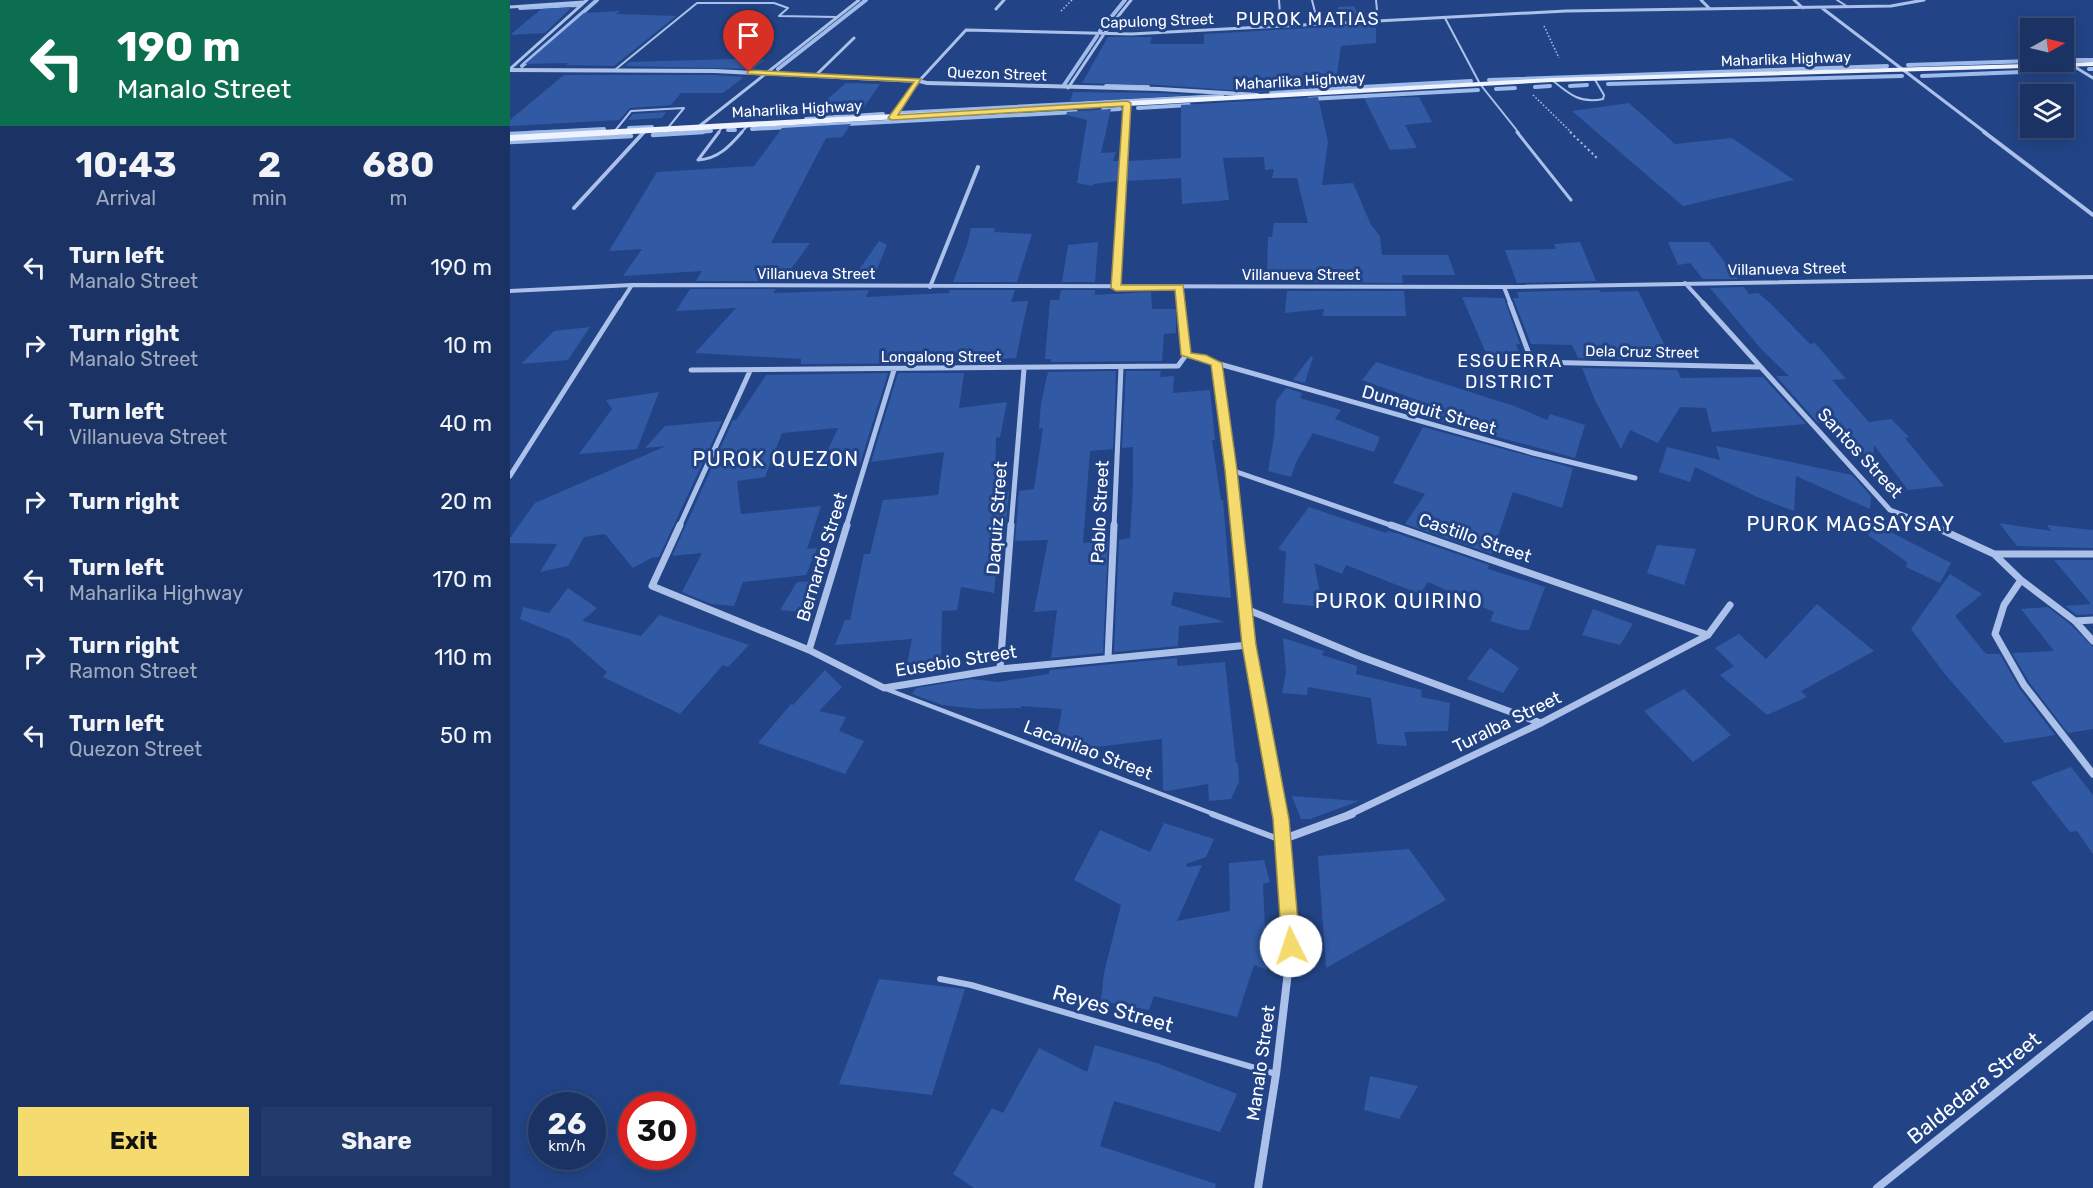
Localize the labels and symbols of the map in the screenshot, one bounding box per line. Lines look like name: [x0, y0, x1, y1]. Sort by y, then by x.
district label: PUROK MATIAS: [1236, 8, 1380, 30]
pin: [723, 10, 774, 72]
street label: Capulong Street: [1100, 10, 1214, 32]
north arrow: [2020, 18, 2074, 72]
street label: Maharlika Highway: [1720, 48, 1852, 70]
street label: Quezon Street: [947, 63, 1047, 85]
street label: Maharlika Highway: [1234, 69, 1366, 93]
street label: Maharlika Highway: [731, 97, 863, 121]
street label: Villanueva Street: [1728, 259, 1847, 279]
street label: Villanueva Street: [757, 265, 875, 283]
street label: Villanueva Street: [1242, 266, 1360, 284]
street label: Dela Cruz Street: [1585, 342, 1699, 362]
street label: Longalong Street: [881, 348, 1001, 366]
district label: ESGUERRA DISTRICT: [1457, 350, 1563, 393]
street label: Dumaguit Street: [1359, 380, 1499, 440]
street label: Santos Street: [1813, 403, 1907, 503]
district label: PUROK QUEZON: [692, 447, 860, 471]
street label: Daquiz Street: [982, 460, 1012, 576]
street label: Pablo Street: [1086, 460, 1114, 564]
street label: Bernardo Street: [792, 490, 852, 624]
street label: Castillo Street: [1416, 508, 1534, 568]
district label: PUROK MAGSAYSAY: [1746, 512, 1956, 536]
district label: PUROK QUIRINO: [1315, 589, 1483, 613]
street label: Eusebio Street: [894, 641, 1018, 681]
street label: Turalba Street: [1449, 686, 1565, 758]
street label: Lacanilao Street: [1020, 715, 1156, 785]
position arrow: [1259, 914, 1323, 978]
street label: Reyes Street: [1050, 979, 1176, 1038]
street label: Manalo Street: [1242, 1004, 1280, 1122]
street label: Baldedara Street: [1902, 1026, 2045, 1149]
speed limit sign: 30: [618, 1092, 696, 1170]

